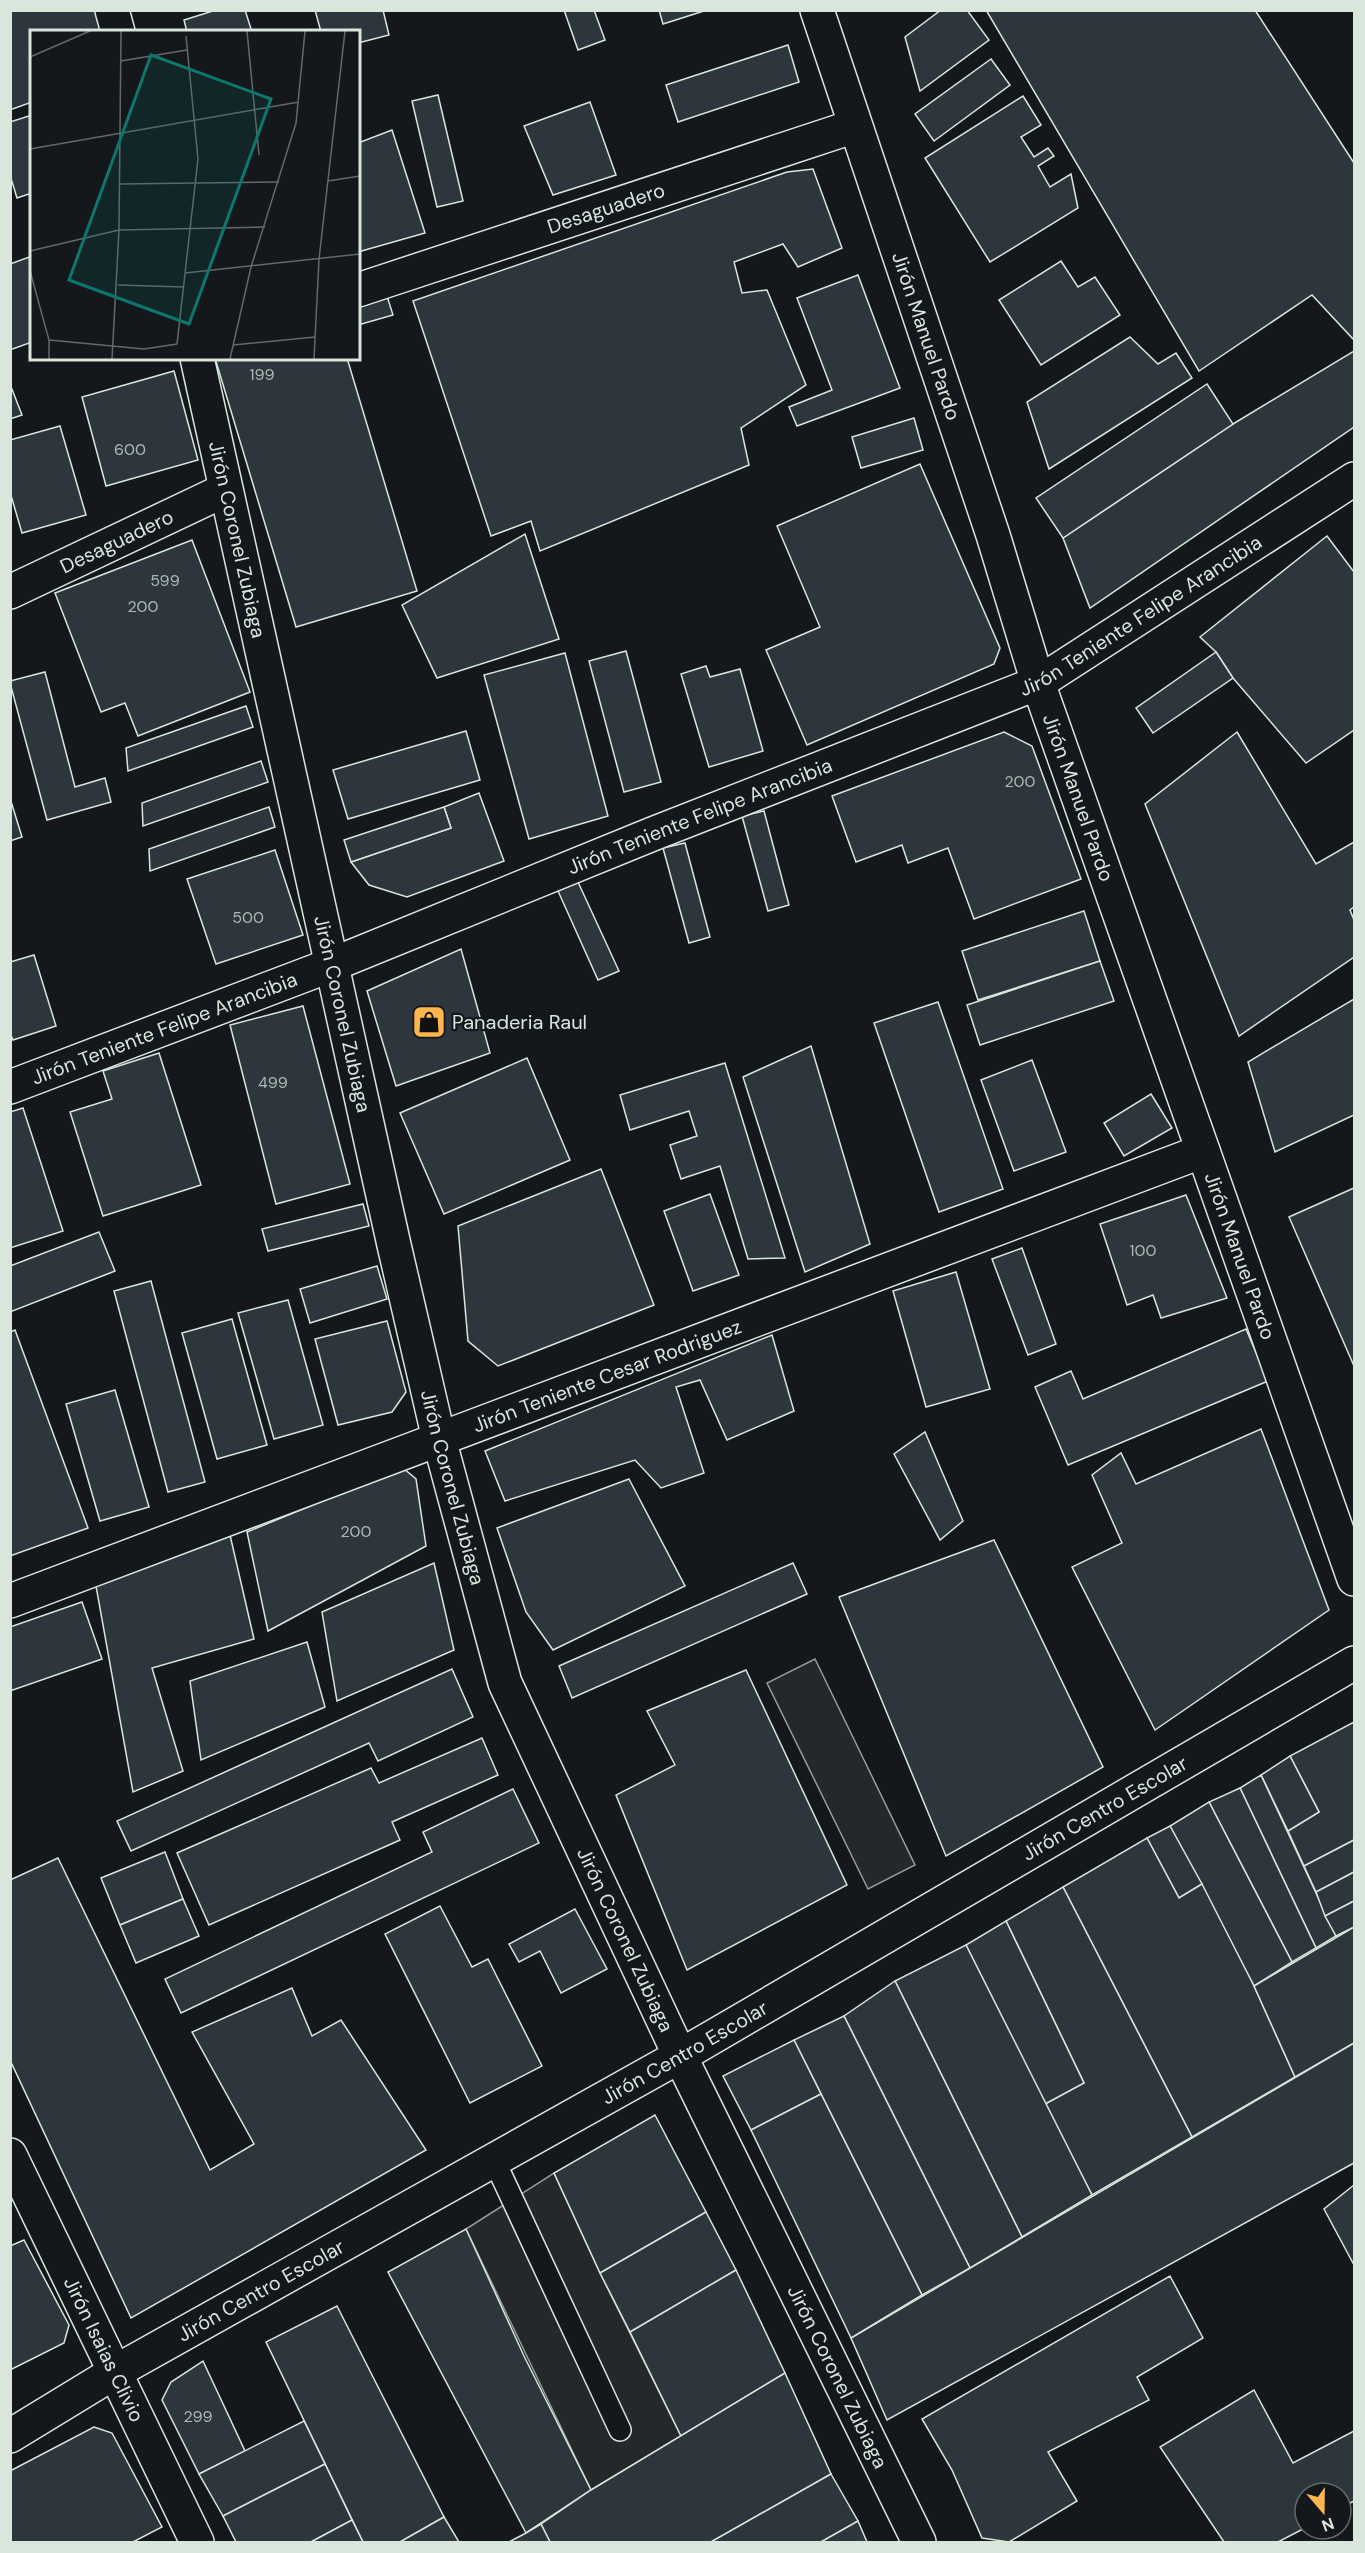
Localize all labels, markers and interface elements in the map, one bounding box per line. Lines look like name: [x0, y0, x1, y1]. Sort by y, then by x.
inset map: [30, 30, 360, 360]
street label: Desaguadero: [544, 177, 668, 240]
street label: Jirón Manuel Pardo: [886, 249, 967, 424]
house number: 199: [249, 364, 275, 385]
house number: 600: [114, 439, 146, 460]
street label: Jirón Coronel Zubiaga: [203, 439, 272, 640]
street label: Desaguadero: [56, 503, 177, 579]
street label: Jirón Teniente Felipe Arancibia: [1016, 529, 1267, 702]
house number: 599: [150, 570, 180, 591]
house number: 200: [128, 596, 159, 617]
street label: Jirón Manuel Pardo: [1037, 710, 1120, 885]
street label: Jirón Teniente Felipe Arancibia: [563, 752, 836, 880]
house number: 200: [1005, 771, 1036, 792]
house number: 500: [232, 907, 264, 928]
street label: Jirón Coronel Zubiaga: [308, 913, 377, 1115]
street label: Jirón Teniente Felipe Arancibia: [28, 966, 301, 1091]
shop icon: Panaderia Raul: [411, 1004, 447, 1040]
place label: Panaderia Raul: [452, 1009, 587, 1035]
house number: 499: [258, 1072, 288, 1093]
street label: Jirón Manuel Pardo: [1199, 1169, 1282, 1343]
house number: 100: [1130, 1240, 1156, 1261]
street label: Jirón Teniente Cesar Rodriguez: [469, 1313, 745, 1438]
street label: Jirón Coronel Zubiaga: [415, 1387, 491, 1588]
house number: 200: [341, 1521, 372, 1542]
street label: Jirón Centro Escolar: [1017, 1750, 1192, 1867]
street label: Jirón Coronel Zubiaga: [571, 1843, 680, 2036]
street label: Jirón Centro Escolar: [597, 1995, 772, 2110]
street label: Jirón Centro Escolar: [173, 2233, 349, 2348]
street label: Jirón Isaias Clivio: [58, 2273, 150, 2426]
street label: Jirón Coronel Zubiaga: [782, 2281, 894, 2473]
house number: 299: [183, 2406, 213, 2427]
north arrow: [1293, 2481, 1353, 2541]
text: N: [1319, 2513, 1337, 2536]

